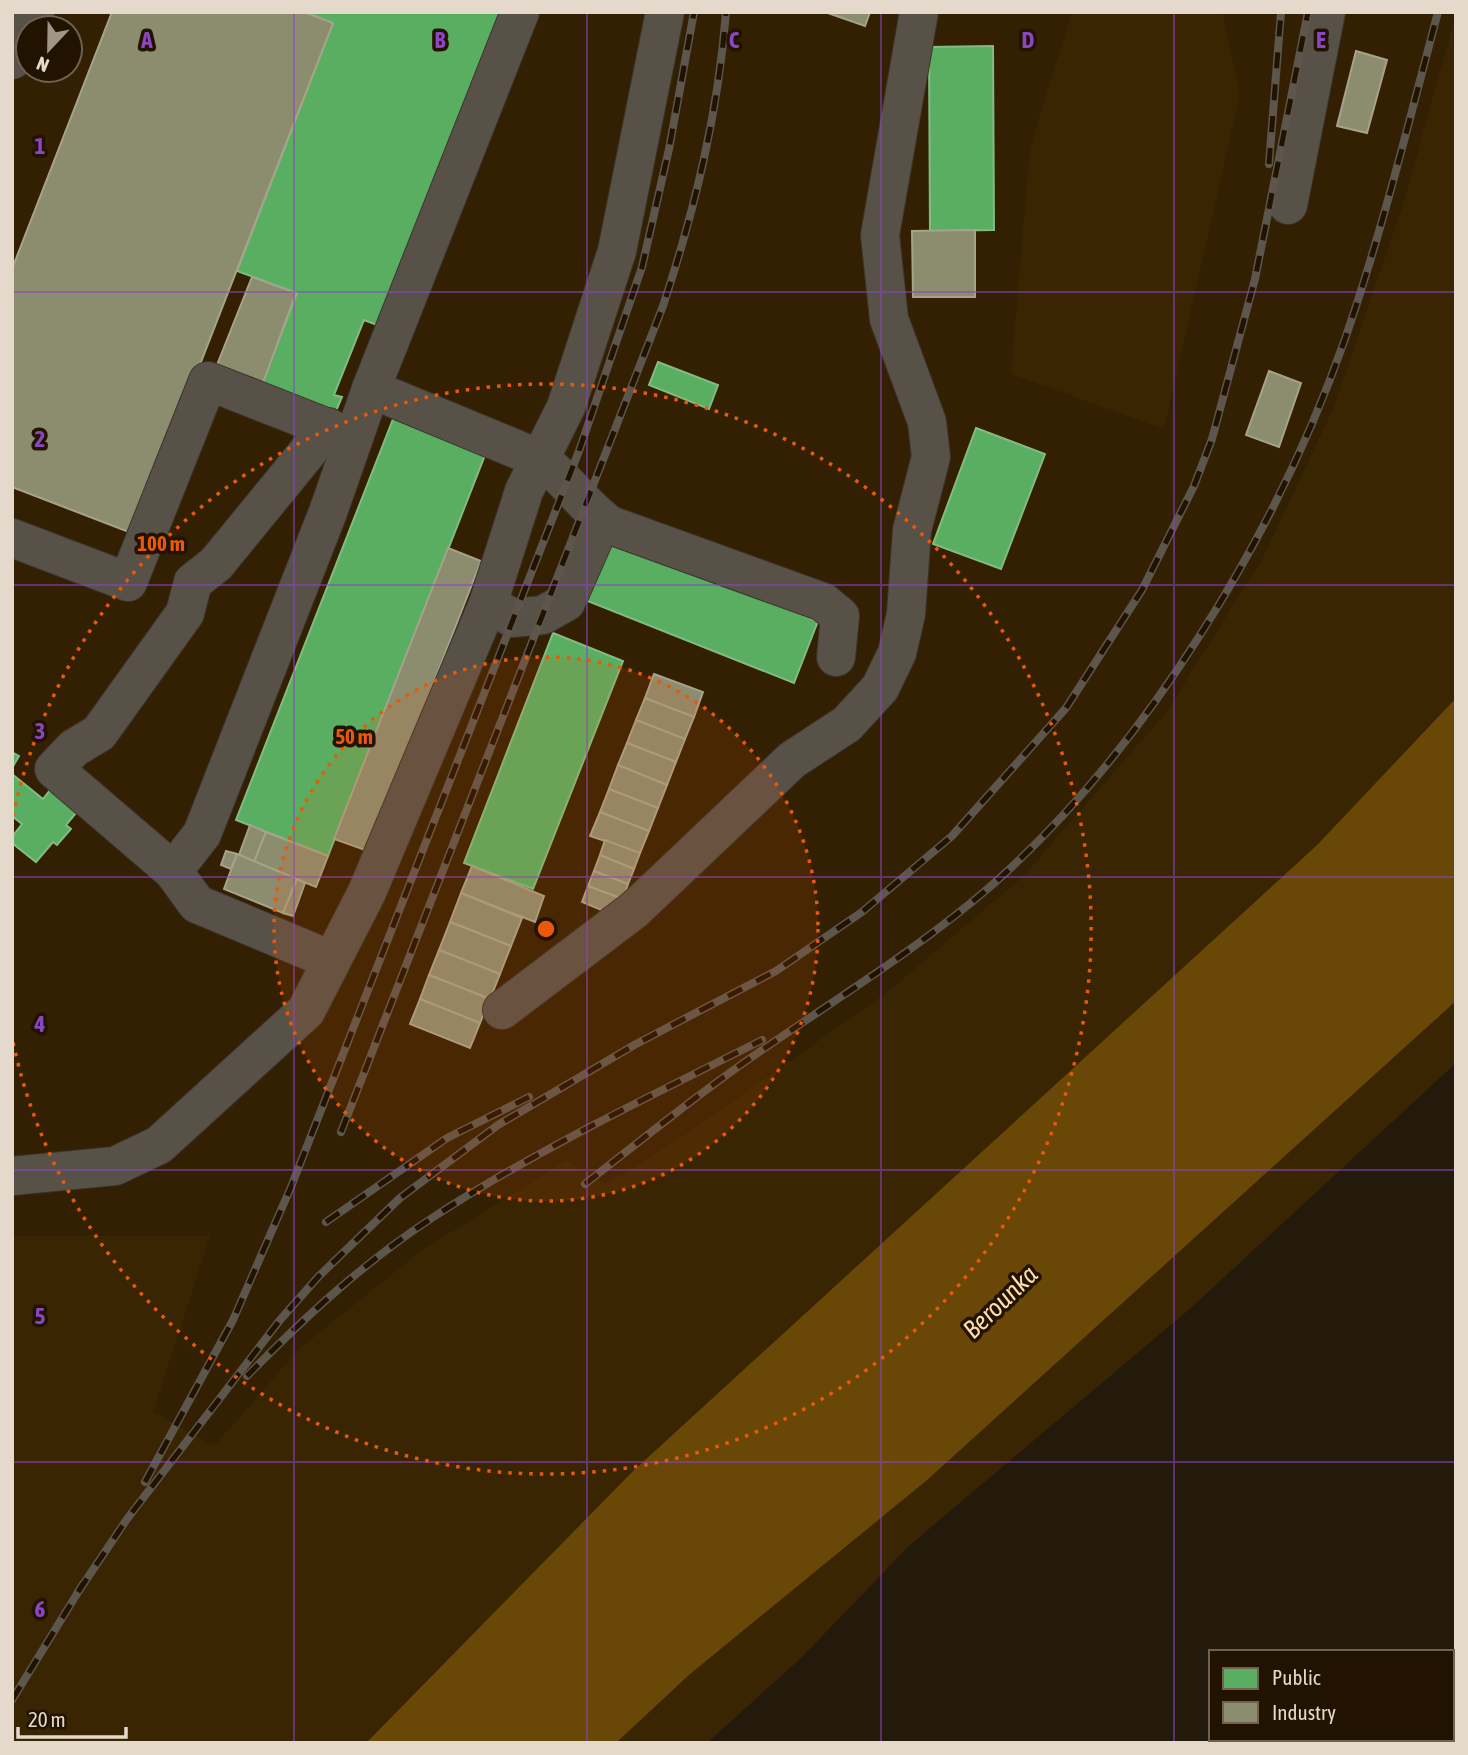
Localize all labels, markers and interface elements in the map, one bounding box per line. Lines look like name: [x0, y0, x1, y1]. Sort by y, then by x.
north arrow: [14, 14, 84, 84]
text: A: [140, 27, 153, 53]
text: B: [435, 27, 446, 53]
text: C: [729, 27, 740, 53]
text: D: [1022, 27, 1035, 53]
text: E: [1316, 27, 1326, 53]
text: N: [33, 52, 52, 77]
text: 1: [35, 133, 46, 159]
text: 2: [35, 426, 45, 452]
text: 100 m: [137, 531, 185, 555]
text: 3: [35, 718, 45, 744]
text: 50 m: [335, 724, 373, 748]
centre of rings: [534, 917, 558, 941]
text: 4: [34, 1011, 46, 1037]
water label: Berounka: [957, 1259, 1043, 1345]
text: 5: [35, 1303, 46, 1329]
text: 6: [35, 1596, 46, 1622]
legend: [1209, 1650, 1454, 1741]
text: Public: [1272, 1665, 1321, 1689]
scale bar: [18, 1696, 126, 1740]
text: Industry: [1272, 1700, 1336, 1724]
text: 20 m: [28, 1707, 66, 1731]

